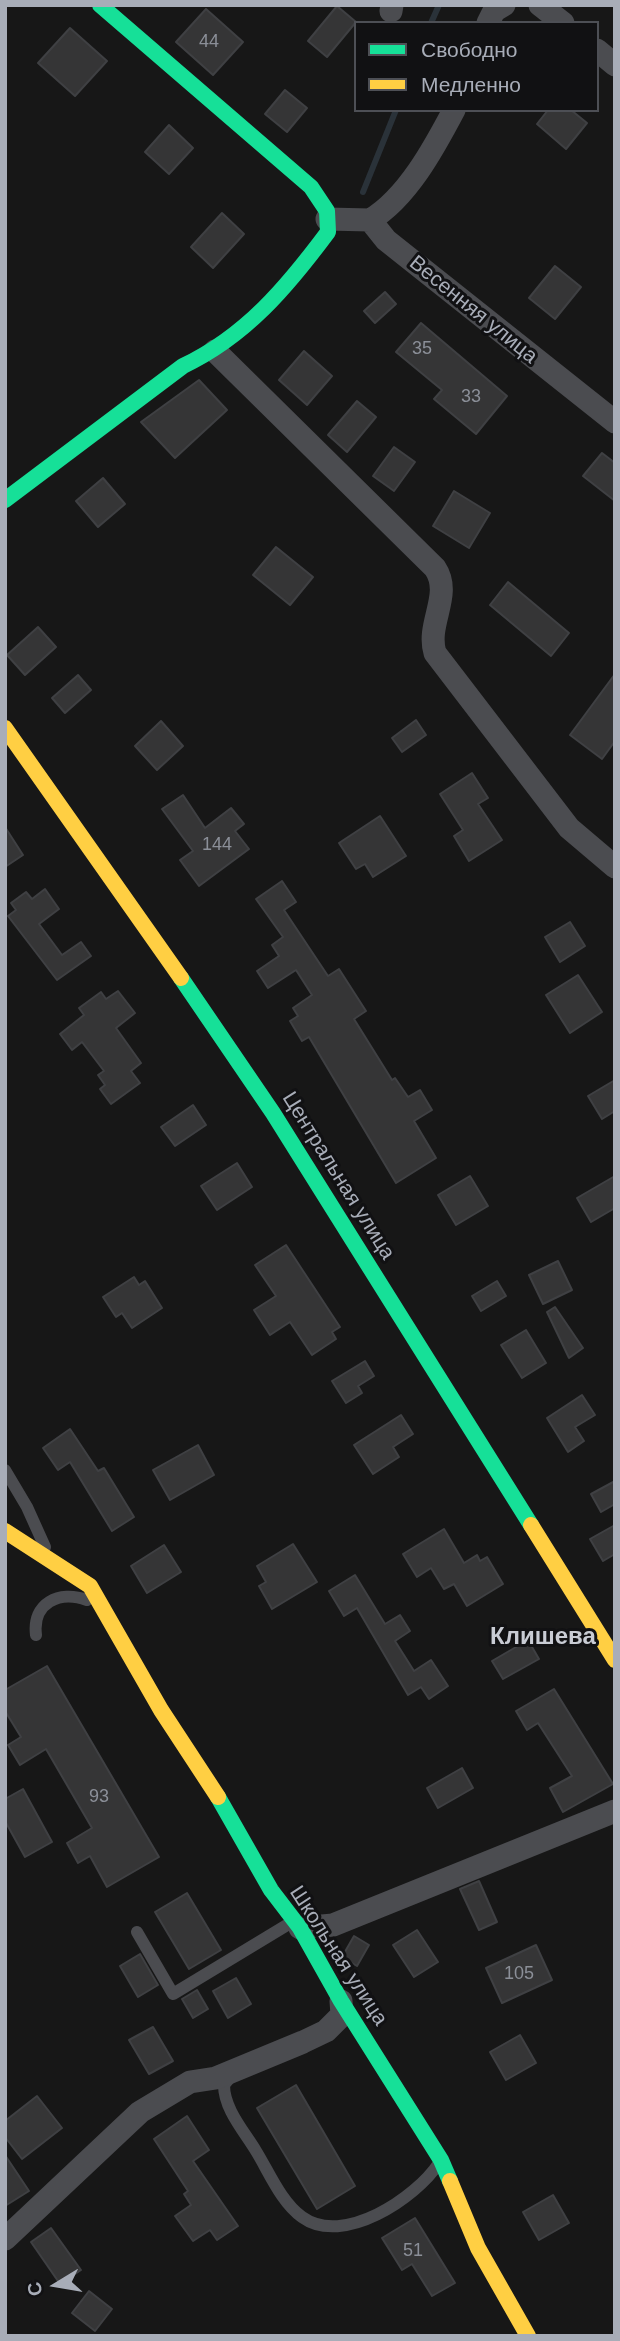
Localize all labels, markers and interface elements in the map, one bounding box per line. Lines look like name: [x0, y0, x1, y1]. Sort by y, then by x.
legend: [354, 21, 599, 112]
house number: 44: [199, 31, 219, 53]
text: Свободно: [421, 38, 518, 61]
text: Медленно: [421, 73, 521, 96]
street label: Весенняя улица: [404, 251, 542, 369]
house number: 35: [412, 338, 432, 360]
house number: 33: [461, 386, 481, 408]
house number: 144: [202, 834, 232, 856]
street label: Центральная улица: [276, 1087, 400, 1265]
district label: Клишева: [490, 1623, 596, 1651]
house number: 93: [89, 1786, 109, 1808]
street label: Школьная улица: [284, 1882, 392, 2030]
house number: 105: [504, 1963, 534, 1985]
house number: 51: [403, 2240, 423, 2262]
north arrow: [21, 2250, 91, 2320]
text: С: [23, 2280, 47, 2298]

